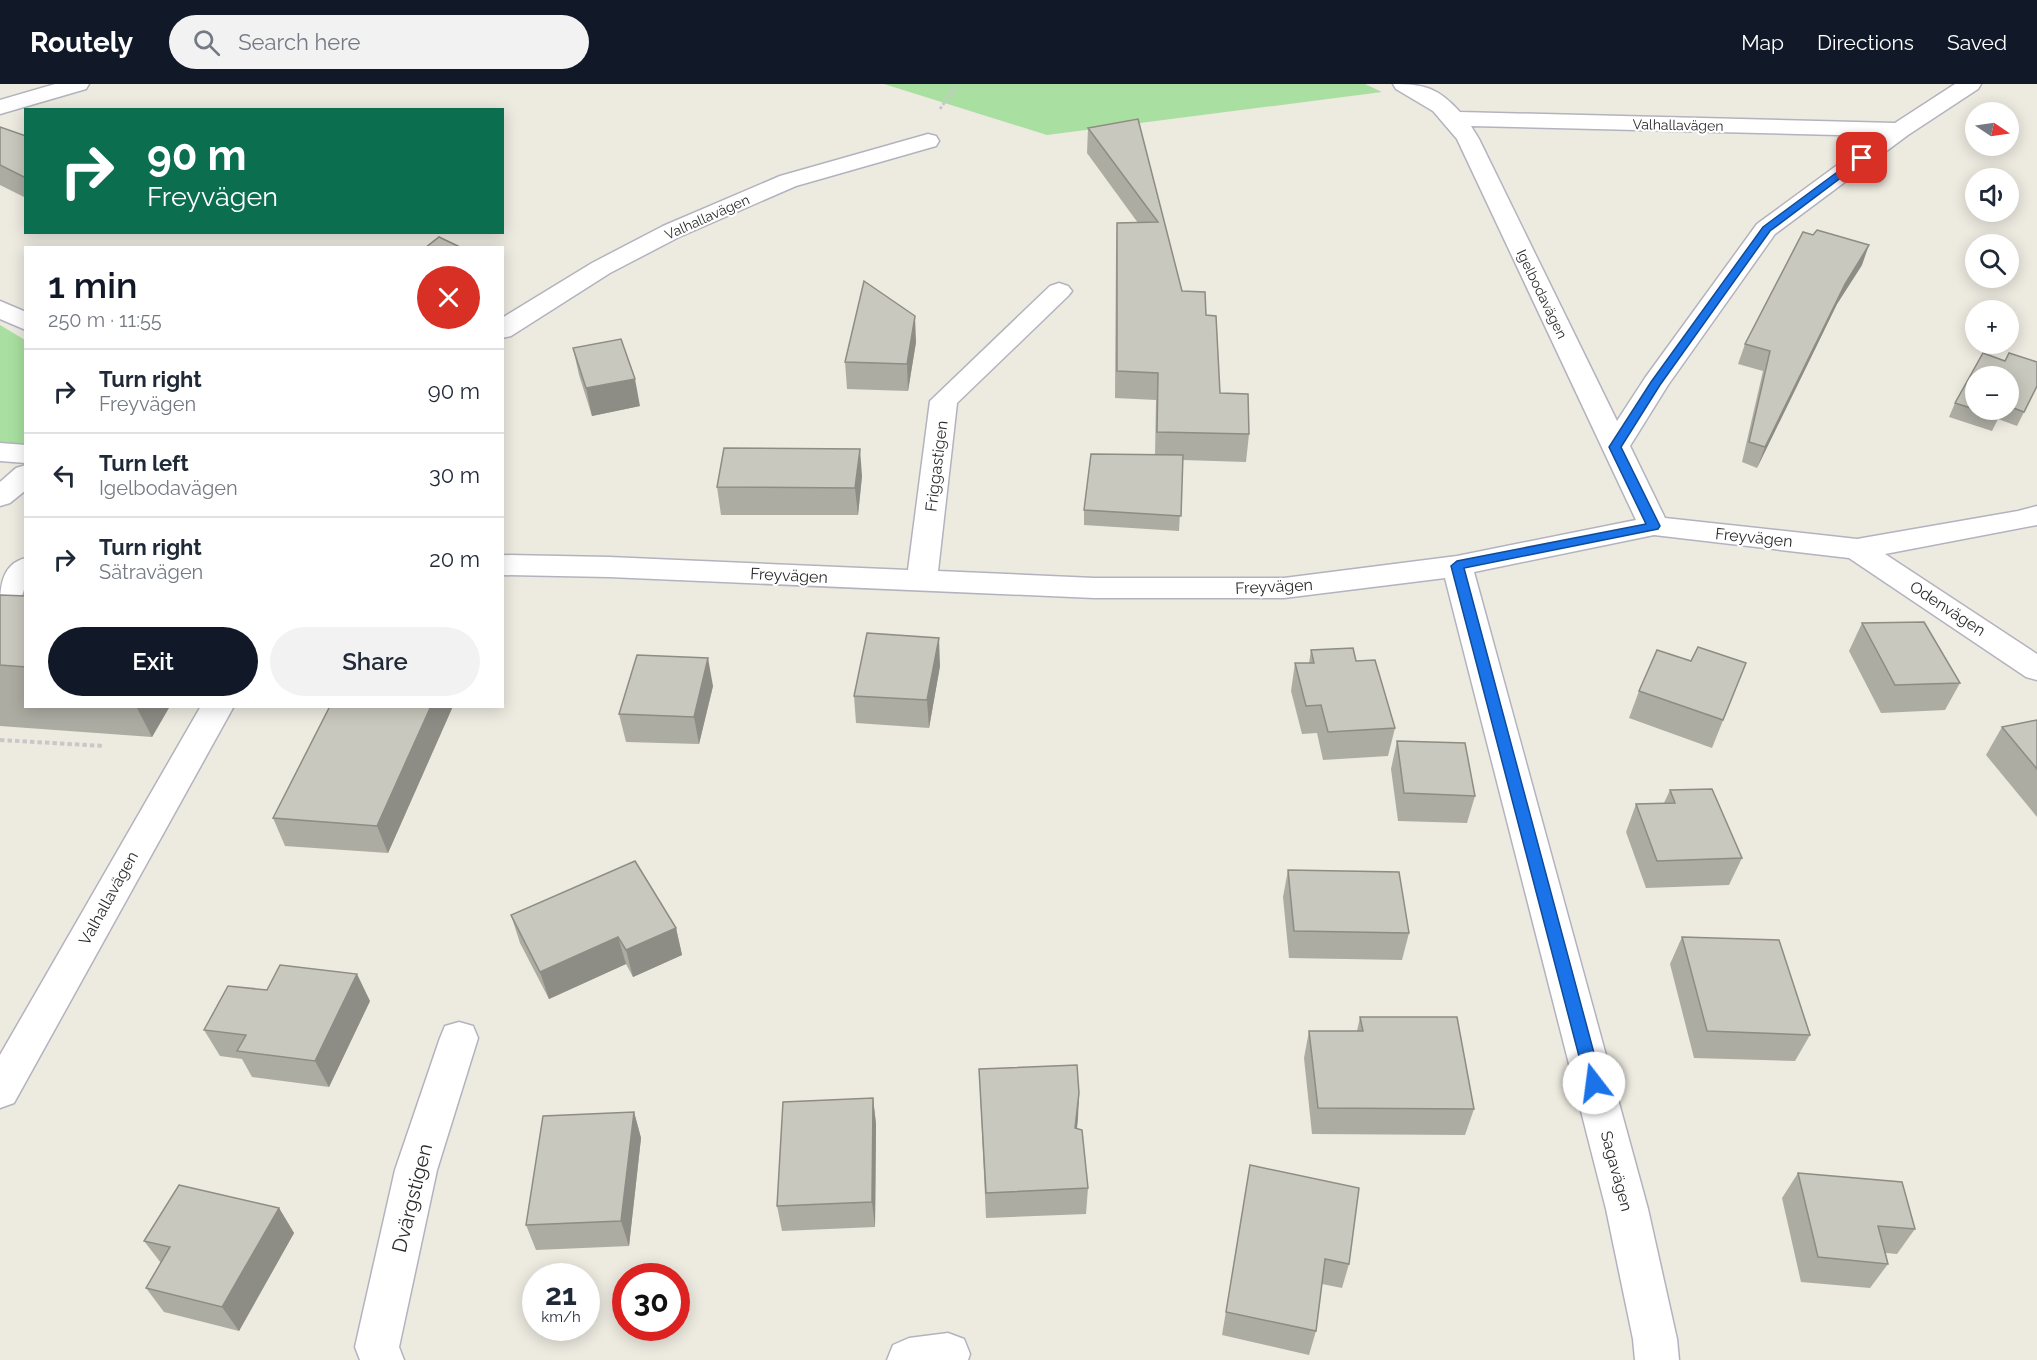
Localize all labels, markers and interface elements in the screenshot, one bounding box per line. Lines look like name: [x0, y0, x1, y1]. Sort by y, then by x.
search box: [169, 15, 589, 69]
text: Routely: [30, 26, 133, 59]
icon: search: [190, 26, 223, 59]
text: Search here: [238, 29, 360, 55]
text: Map: [1741, 30, 1784, 55]
text: Directions: [1817, 30, 1914, 55]
text: Saved: [1947, 30, 2007, 55]
north arrow: [1965, 102, 2019, 156]
map controls: [1965, 102, 2019, 420]
street label: Valhallavägen: [1632, 116, 1724, 134]
text: 90 m: [147, 131, 247, 180]
icon: right: [48, 132, 126, 210]
pin: [1836, 132, 1887, 183]
icon: arrive: [1845, 141, 1878, 174]
button: sound: [1965, 168, 2019, 222]
text: Freyvägen: [147, 181, 278, 212]
street label: Valhallavägen: [662, 191, 752, 243]
button: search: [1965, 234, 2019, 288]
street label: Igelbodavägen: [1514, 247, 1570, 341]
text: 1 min: [48, 264, 137, 306]
button: close: [417, 266, 480, 329]
button: +: [1965, 300, 2019, 354]
text: 250 m · 11:55: [48, 308, 162, 332]
text: Turn right: [99, 366, 202, 392]
button: −: [1965, 366, 2019, 420]
icon: right: [48, 375, 81, 408]
text: 90 m: [428, 378, 480, 404]
text: Freyvägen: [99, 392, 196, 416]
street label: Friggastigen: [921, 419, 952, 513]
text: Turn left: [99, 450, 189, 476]
icon: left: [48, 459, 81, 492]
text: 30 m: [429, 462, 480, 488]
text: Igelbodavägen: [99, 476, 238, 500]
street label: Freyvägen: [1714, 524, 1794, 551]
text: Turn right: [99, 534, 202, 560]
icon: right: [48, 543, 81, 576]
text: 20 m: [429, 546, 480, 572]
text: Sätravägen: [99, 560, 203, 584]
street label: Freyvägen: [750, 564, 828, 587]
street label: Freyvägen: [1235, 575, 1313, 598]
street label: Odenvägen: [1906, 577, 1989, 640]
button: Exit: [48, 627, 258, 696]
button: Share: [270, 627, 480, 696]
street label: Valhallavägen: [75, 848, 142, 948]
position arrow: [1562, 1051, 1626, 1115]
street label: Sagavägen: [1597, 1129, 1636, 1213]
street label: Dvärgstigen: [387, 1141, 437, 1255]
speed limit sign: 30: [612, 1263, 690, 1341]
text: 21: [545, 1277, 577, 1312]
text: km/h: [541, 1308, 581, 1326]

